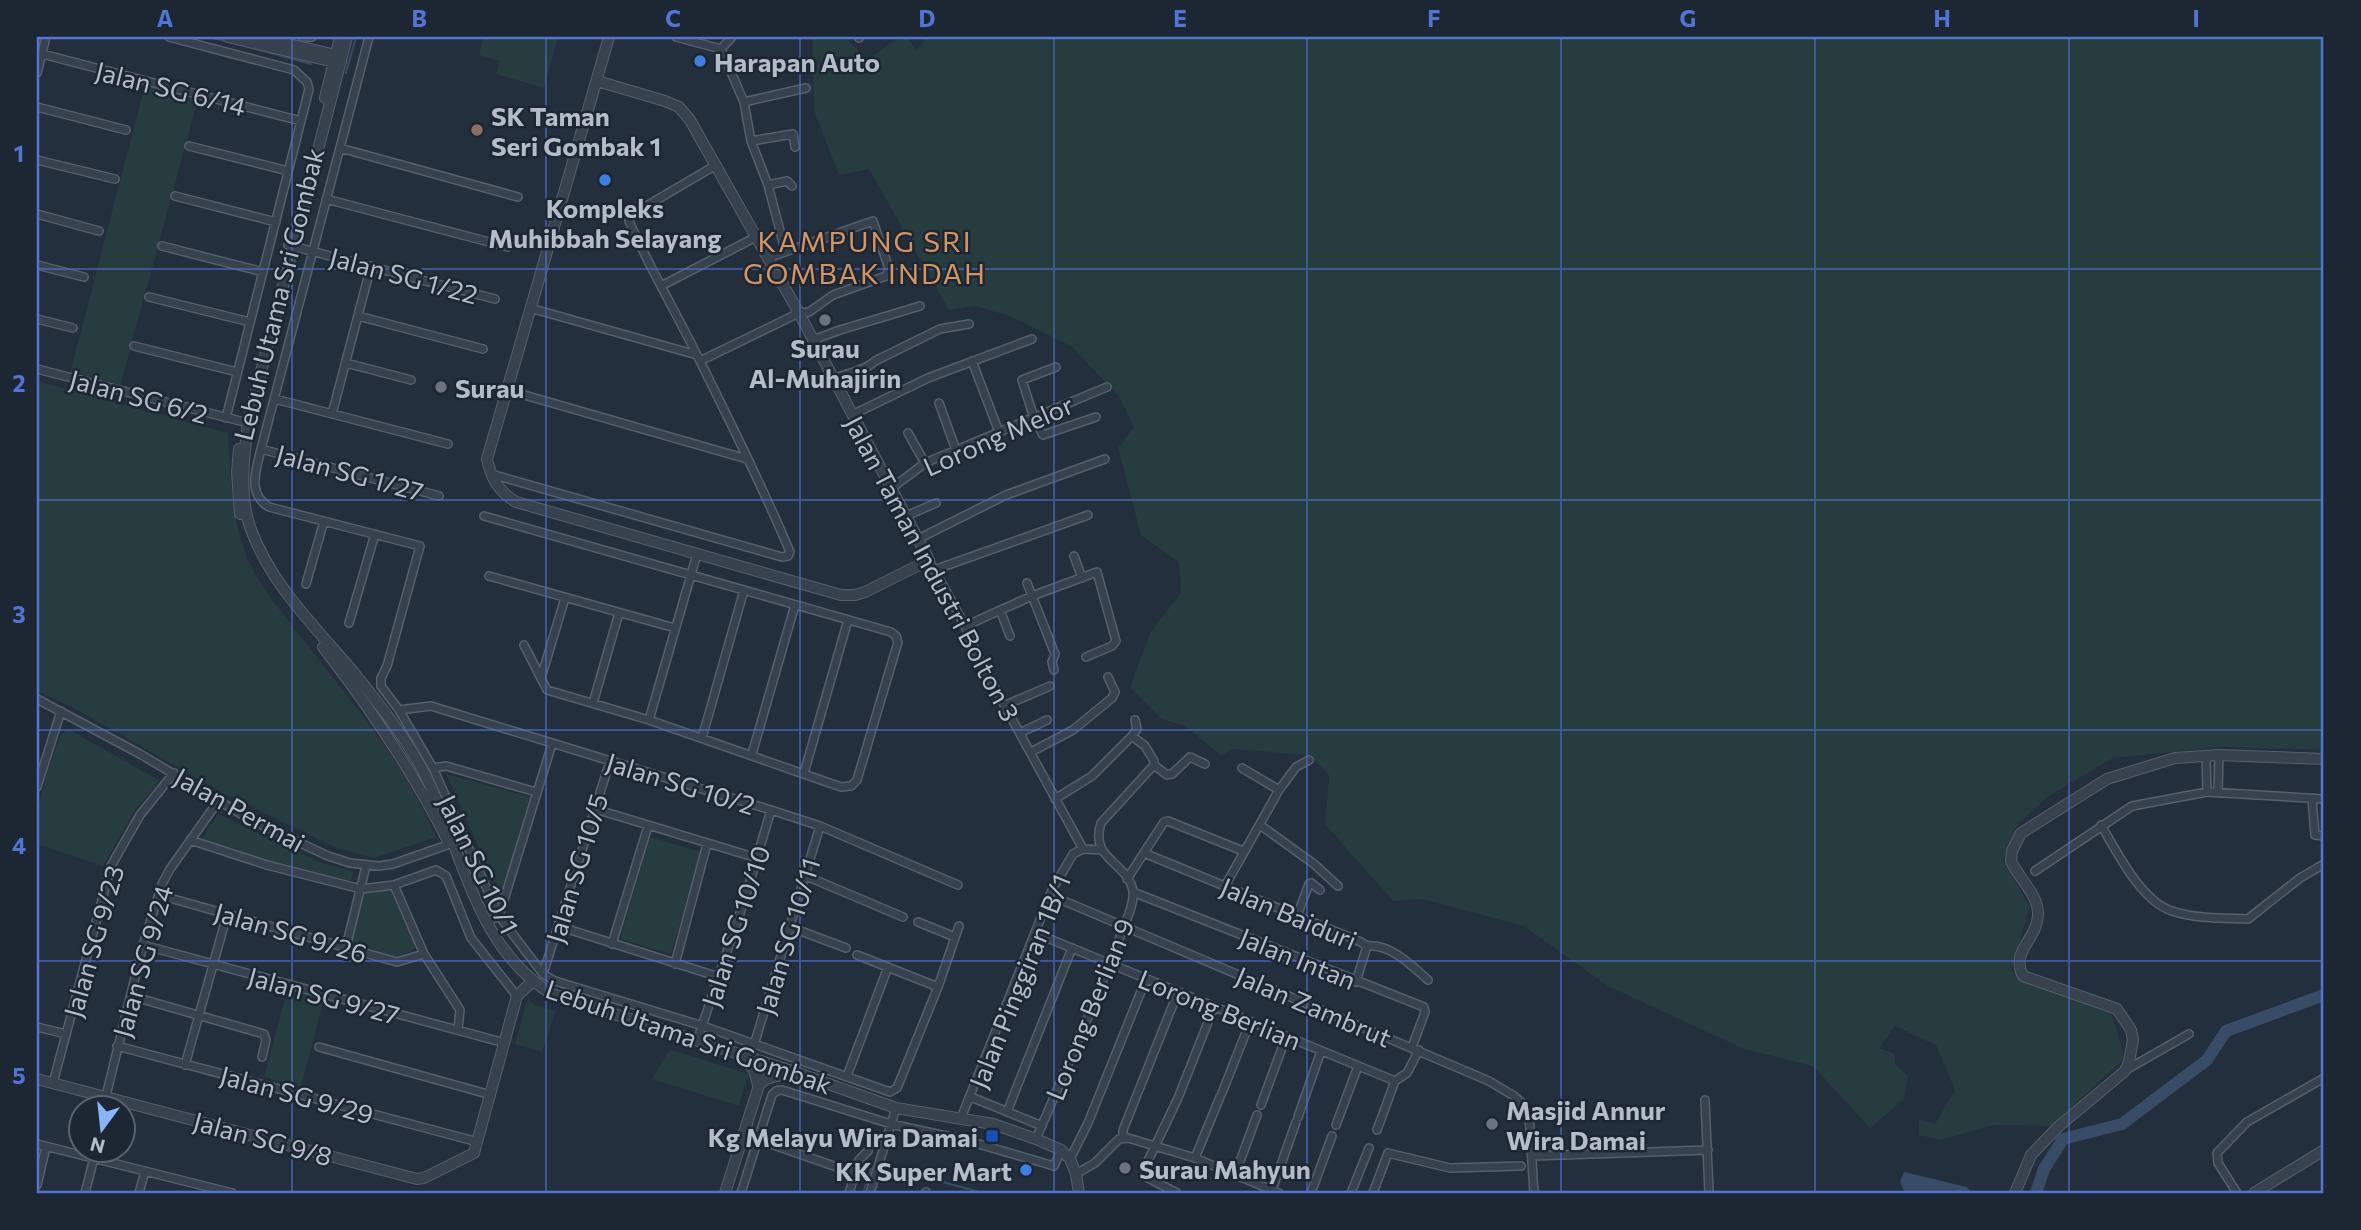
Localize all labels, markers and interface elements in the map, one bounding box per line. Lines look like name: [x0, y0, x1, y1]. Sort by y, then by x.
text: A: [157, 4, 174, 32]
text: B: [411, 4, 427, 32]
text: C: [665, 4, 681, 32]
text: D: [919, 4, 936, 32]
text: E: [1173, 4, 1187, 32]
text: F: [1427, 4, 1441, 32]
text: G: [1680, 4, 1696, 32]
text: H: [1933, 4, 1951, 32]
text: I: [2192, 4, 2200, 32]
place label: Harapan Auto: [714, 46, 880, 77]
marker: Harapan Auto: [692, 53, 708, 69]
street label: Jalan SG 6/14: [92, 54, 250, 122]
place label: SK Taman Seri Gombak 1: [491, 100, 661, 161]
marker: SK Taman Seri Gombak 1: [469, 122, 485, 138]
text: 1: [14, 139, 24, 167]
street label: Lebuh Utama Sri Gombak: [227, 144, 329, 444]
marker: Kompleks Muhibbah Selayang: [597, 172, 613, 188]
place label: Kompleks Muhibbah Selayang: [488, 192, 722, 253]
district label: KAMPUNG SRI GOMBAK INDAH: [743, 224, 987, 290]
street label: Jalan SG 1/22: [327, 240, 481, 310]
marker: Surau Al-Muhajirin: [817, 312, 833, 328]
place label: Surau Al-Muhajirin: [749, 332, 901, 393]
street label: Jalan SG 6/2: [67, 363, 211, 429]
text: 2: [12, 369, 26, 397]
place label: Surau: [455, 372, 524, 403]
marker: Surau: [433, 379, 449, 395]
street label: Lorong Melor: [918, 388, 1078, 482]
street label: Jalan Taman Industri Bolton 3: [839, 410, 1027, 726]
street label: Jalan SG 1/27: [273, 437, 427, 507]
text: 3: [12, 600, 26, 628]
street label: Jalan SG 10/2: [603, 746, 759, 820]
street label: Jalan Permai: [169, 760, 311, 858]
street label: Jalan SG 10/1: [432, 789, 526, 939]
street label: Jalan SG 10/5: [539, 790, 613, 946]
text: 4: [12, 831, 26, 859]
street label: Jalan SG 10/10: [694, 841, 776, 1011]
street label: Jalan SG 10/11: [749, 854, 825, 1018]
street label: Jalan SG 9/23: [57, 861, 129, 1021]
street label: Jalan Pinggiran 1B/1: [962, 869, 1076, 1093]
street label: Jalan Baiduri: [1216, 870, 1362, 956]
street label: Jalan SG 9/24: [105, 881, 179, 1041]
street label: Jalan SG 9/26: [211, 895, 371, 969]
street label: Lorong Berlian 9: [1038, 914, 1140, 1104]
street label: Jalan Intan: [1235, 921, 1361, 995]
street label: Jalan Zambrut: [1232, 959, 1396, 1053]
street label: Jalan SG 9/27: [245, 960, 403, 1030]
street label: Lorong Berlian: [1134, 962, 1306, 1056]
street label: Lebuh Utama Sri Gombak: [542, 972, 836, 1100]
street label: Jalan SG 9/29: [217, 1059, 377, 1129]
text: 5: [12, 1061, 26, 1089]
north arrow: [66, 1094, 136, 1164]
place label: Masjid Annur Wira Damai: [1506, 1094, 1666, 1155]
street label: Jalan SG 9/8: [190, 1105, 336, 1171]
marker: Masjid Annur Wira Damai: [1484, 1116, 1500, 1132]
place label: Kg Melayu Wira Damai: [708, 1121, 978, 1152]
marker: Kg Melayu Wira Damai: [984, 1128, 1000, 1144]
text: N: [88, 1133, 107, 1159]
place label: Surau Mahyun: [1139, 1153, 1311, 1184]
place label: KK Super Mart: [835, 1155, 1012, 1186]
marker: Surau Mahyun: [1117, 1160, 1133, 1176]
marker: KK Super Mart: [1018, 1162, 1034, 1178]

